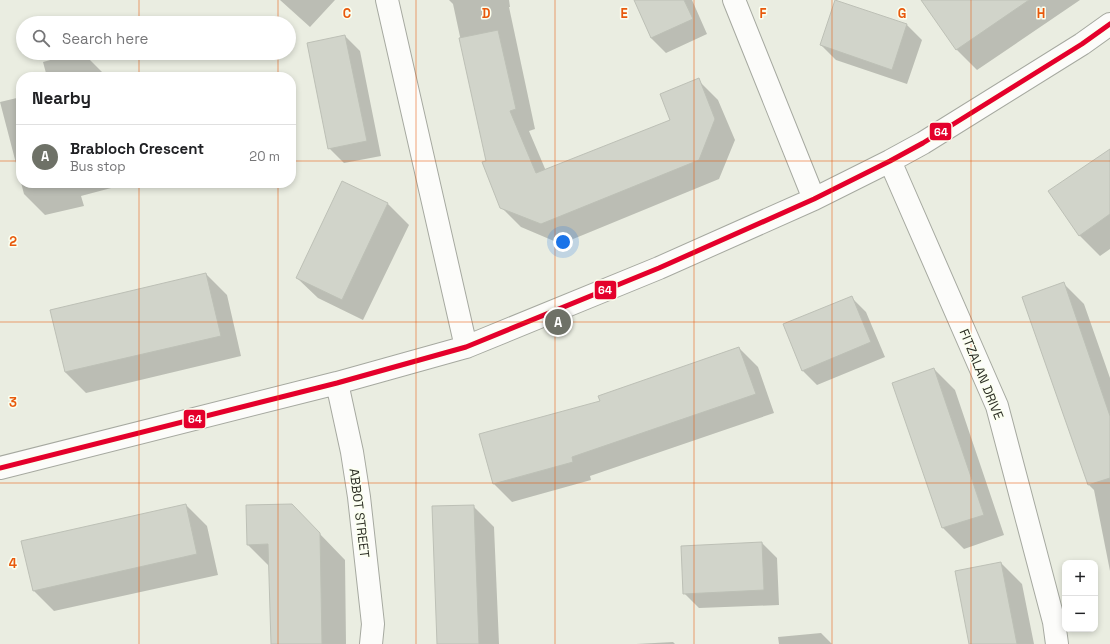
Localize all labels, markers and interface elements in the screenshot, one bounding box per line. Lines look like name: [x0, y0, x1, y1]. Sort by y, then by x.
text: C: [343, 5, 351, 22]
text: D: [482, 5, 491, 22]
text: E: [620, 5, 628, 22]
text: F: [760, 5, 767, 22]
text: G: [898, 5, 906, 22]
text: H: [1037, 5, 1045, 22]
search box: [16, 16, 296, 60]
icon: search: [30, 27, 52, 49]
text: Search here: [62, 29, 148, 48]
text: Nearby: [32, 87, 91, 109]
line badge: 64: [929, 122, 952, 141]
text: 64: [934, 125, 948, 139]
text: Brabloch Crescent: [70, 139, 204, 158]
text: A: [41, 148, 49, 165]
text: 20 m: [249, 148, 280, 165]
text: Bus stop: [70, 158, 126, 175]
your location: [553, 232, 573, 252]
text: 2: [9, 233, 17, 250]
line badge: 64: [594, 280, 617, 300]
text: 64: [598, 283, 612, 297]
pin: A: [545, 307, 571, 337]
street label: FITZALAN DRIVE: [956, 326, 1007, 422]
text: 3: [9, 394, 17, 411]
line badge: 64: [183, 409, 206, 429]
text: 64: [188, 412, 202, 426]
street label: ABBOT STREET: [346, 467, 373, 559]
text: 4: [9, 555, 17, 572]
map controls: [1062, 560, 1098, 632]
button: +: [1062, 560, 1098, 596]
button: −: [1062, 596, 1098, 632]

